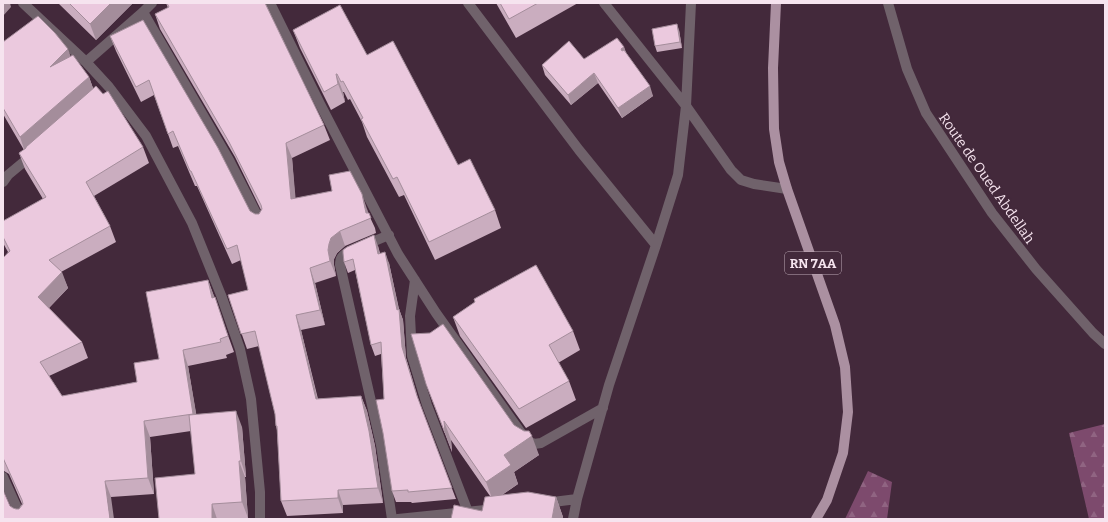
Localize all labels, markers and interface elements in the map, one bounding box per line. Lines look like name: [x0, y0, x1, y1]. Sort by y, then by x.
street label: Route de Oued Abdellah: [935, 110, 1038, 247]
road number: RN 7AA: [785, 252, 841, 274]

